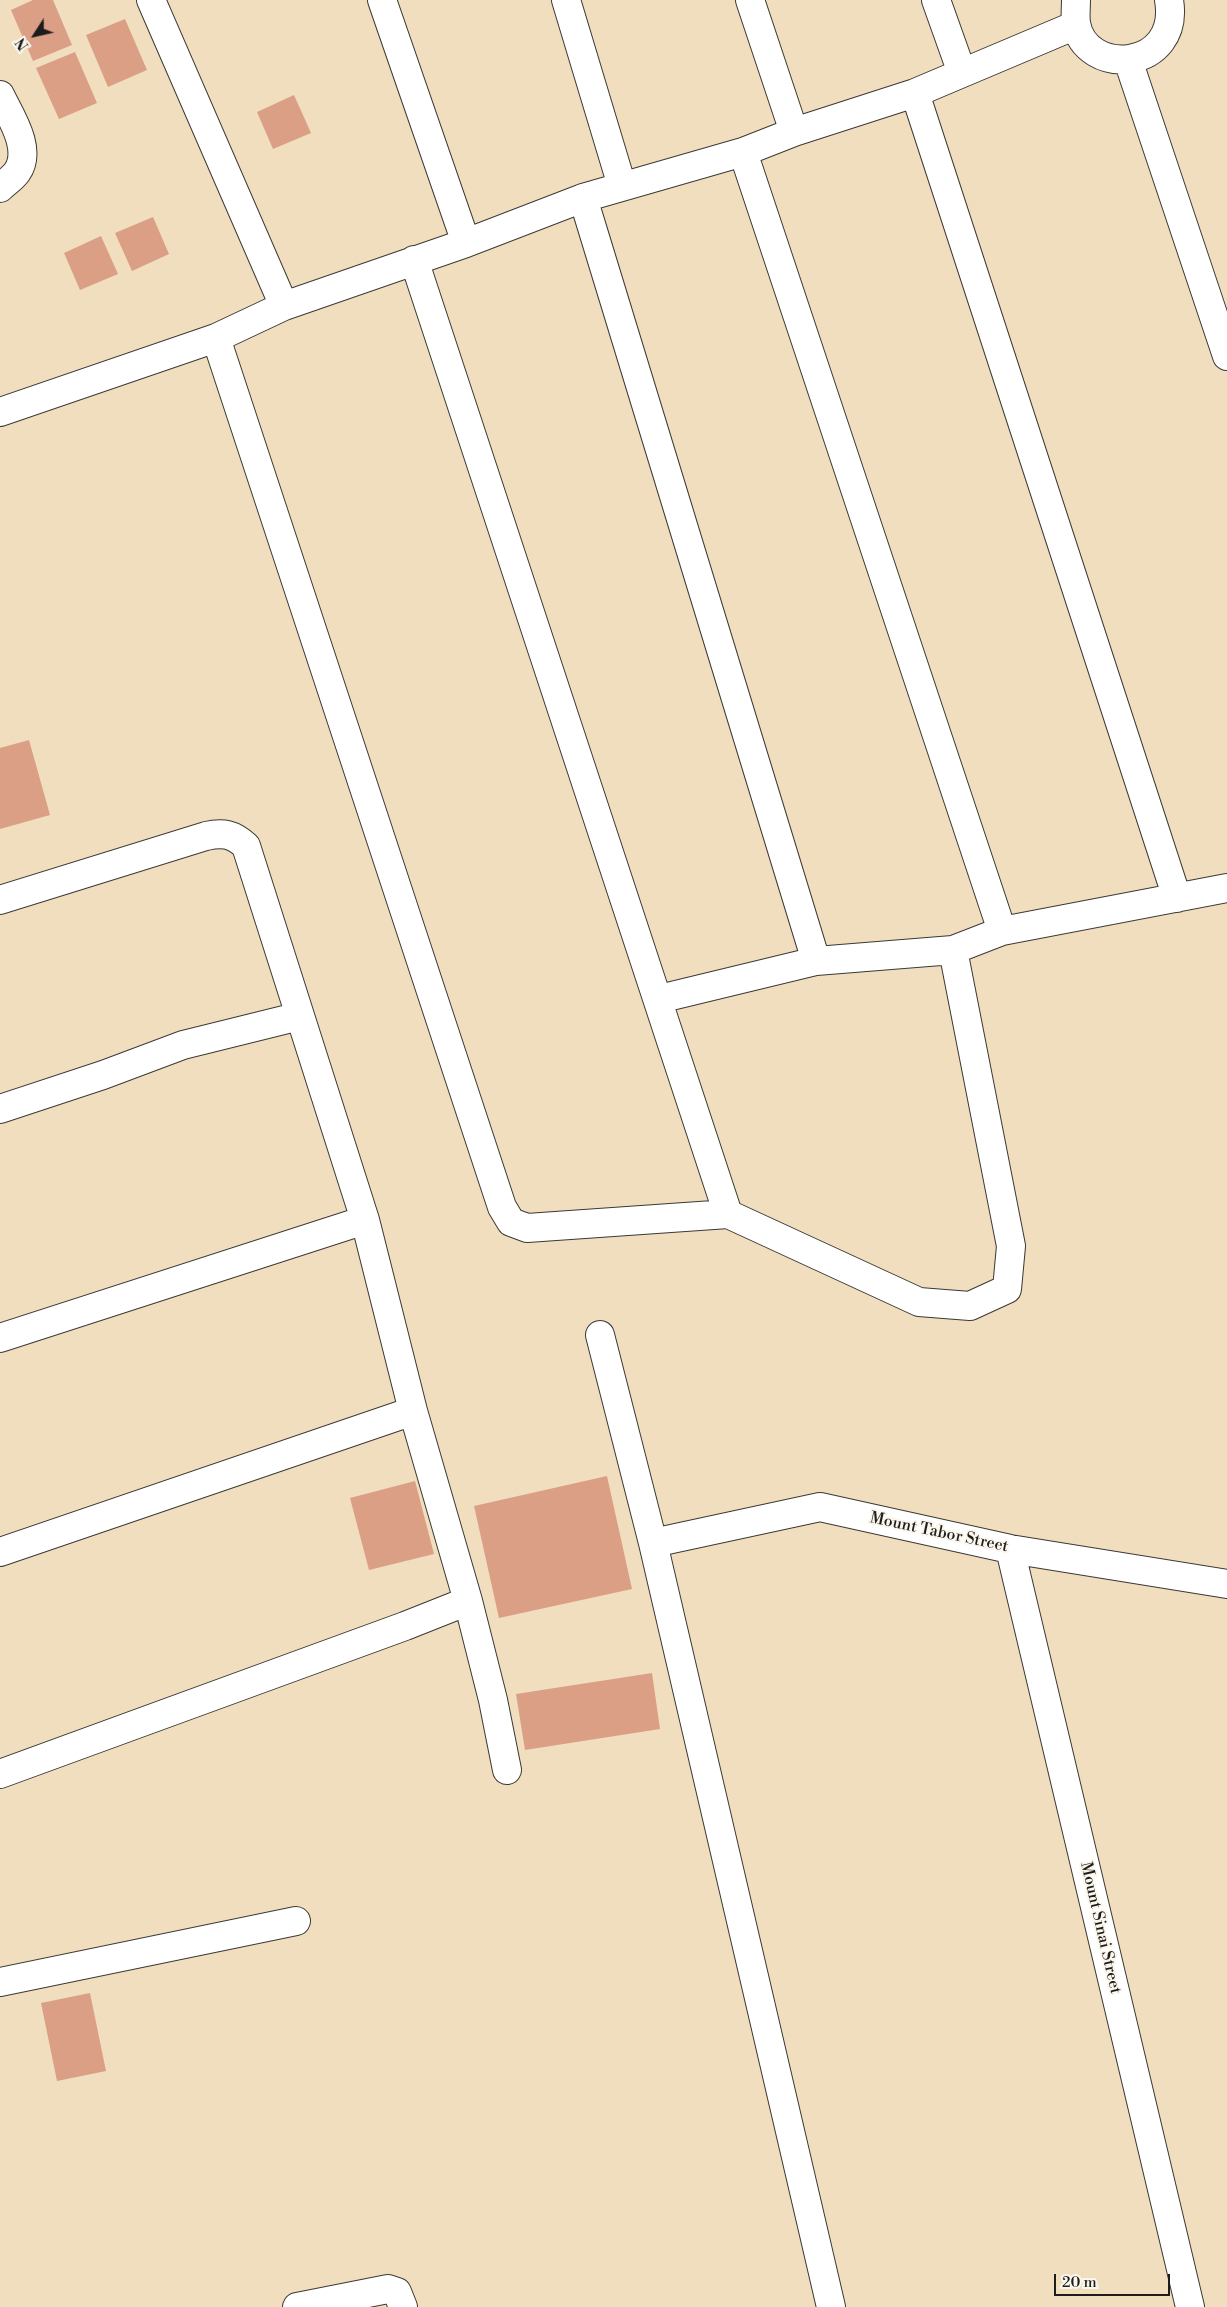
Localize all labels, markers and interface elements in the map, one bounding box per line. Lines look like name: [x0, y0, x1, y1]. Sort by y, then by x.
north arrow: [10, 10, 60, 60]
text: N: [12, 34, 33, 53]
street label: Mount Tabor Street: [868, 1509, 1010, 1557]
street label: Mount Sinai Street: [1075, 1860, 1125, 1996]
scale bar: [1057, 2264, 1173, 2296]
text: 20 m: [1062, 2273, 1097, 2292]

